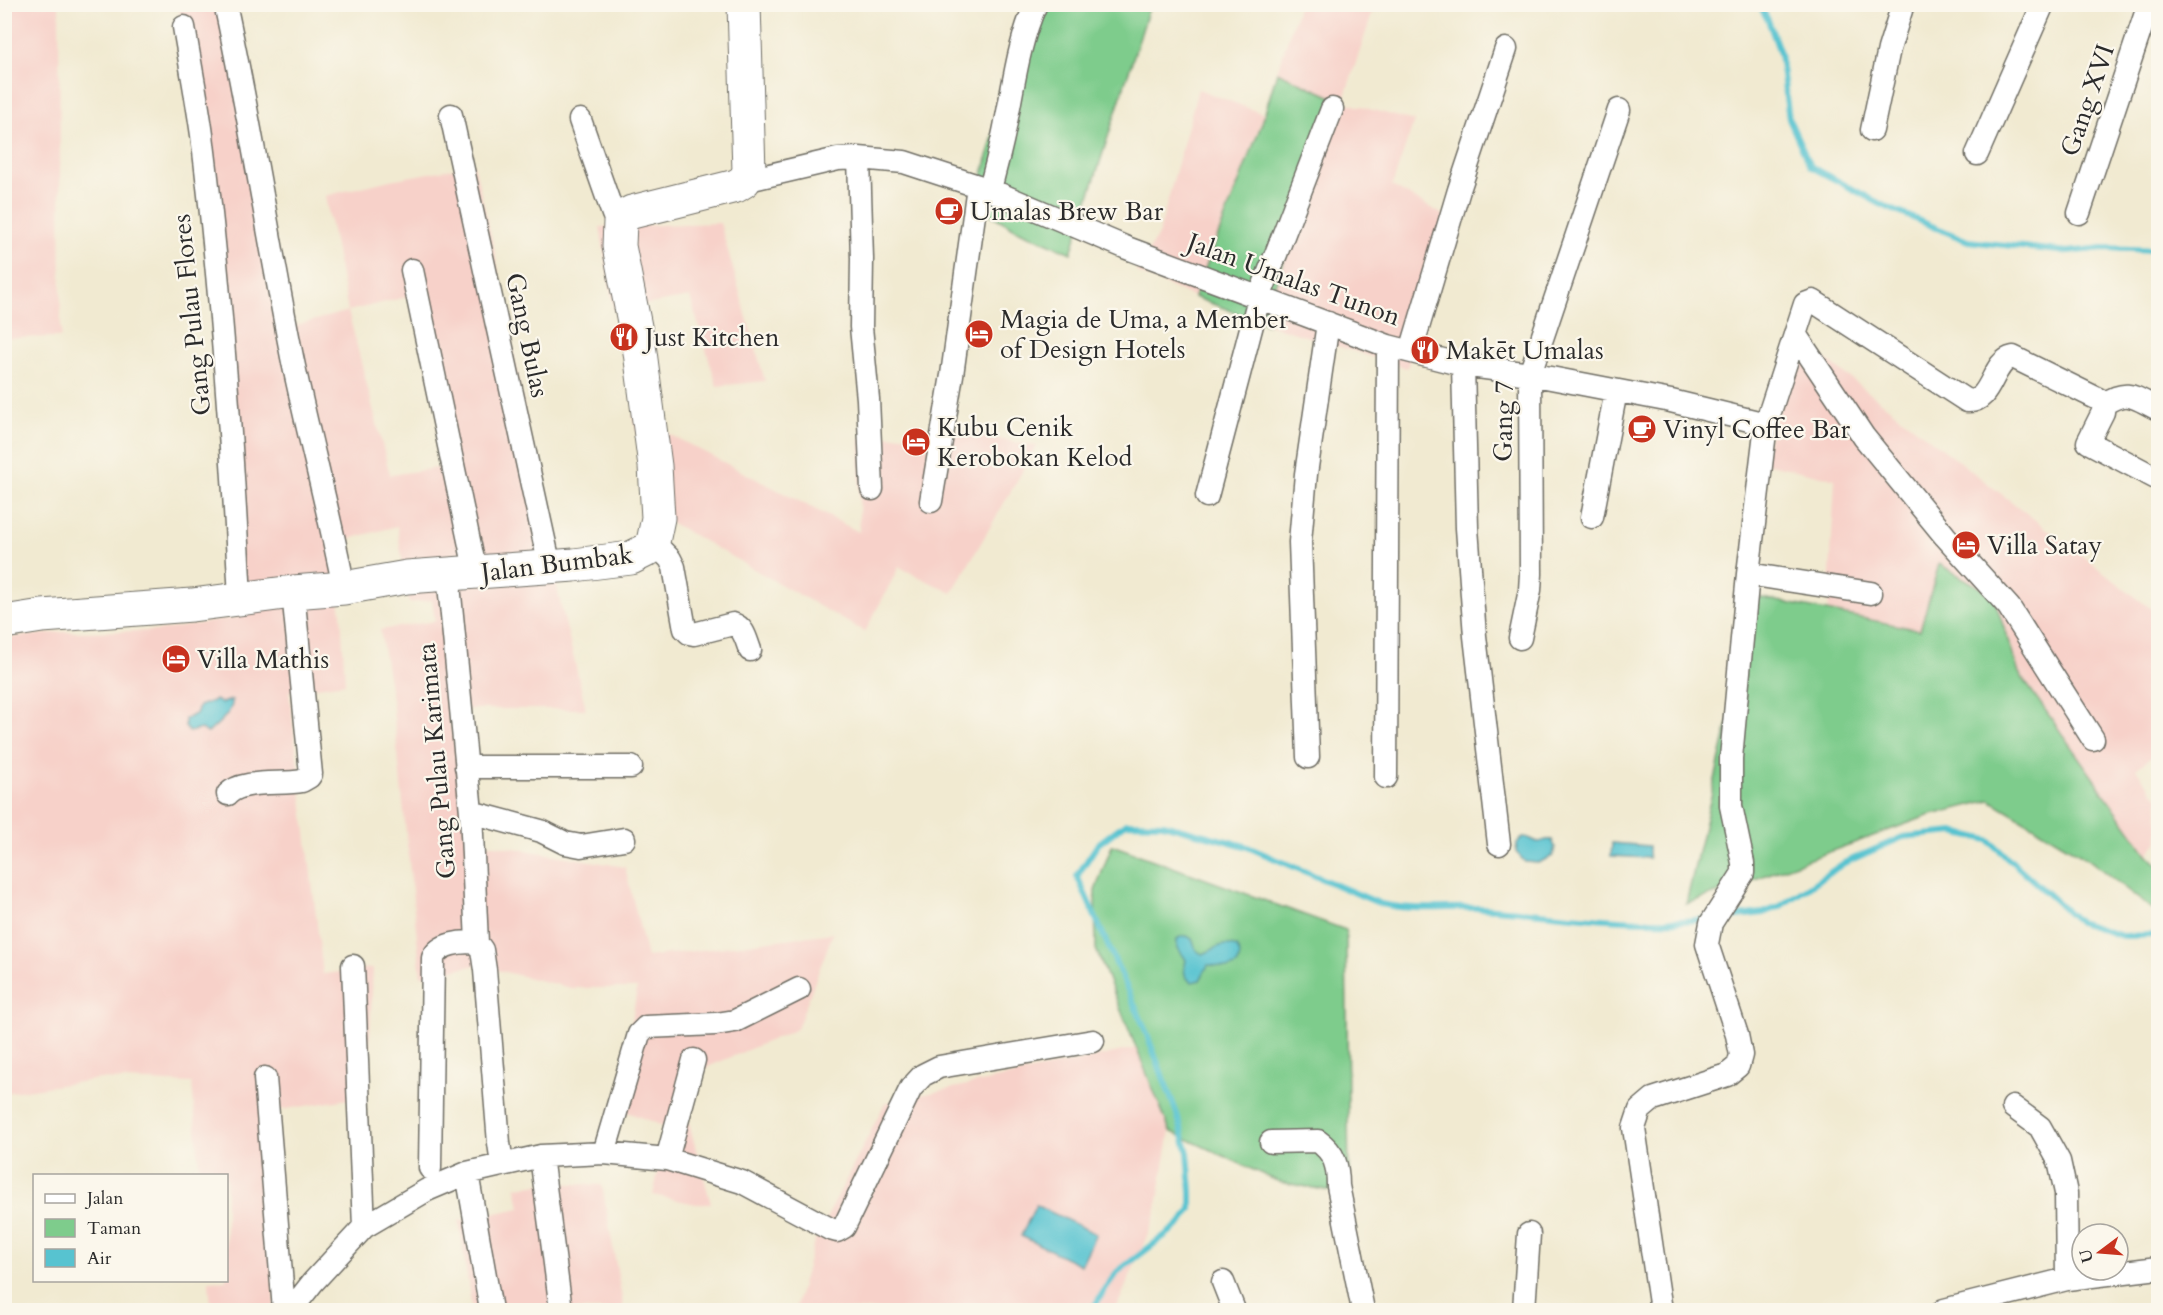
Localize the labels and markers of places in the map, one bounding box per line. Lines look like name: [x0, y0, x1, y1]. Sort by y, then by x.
place label: Umalas Brew Bar: [970, 194, 1164, 229]
cafe icon: Umalas Brew Bar: [933, 195, 965, 227]
place label: Magia de Uma, a Member of Design Hotels: [1000, 302, 1289, 367]
hotel icon: Magia de Uma, a Member of Design Hotels: [963, 318, 995, 350]
place label: Just Kitchen: [641, 320, 780, 355]
restaurant icon: Just Kitchen: [608, 321, 640, 353]
place label: Makēt Umalas: [1446, 333, 1604, 368]
restaurant icon: Makēt Umalas: [1409, 334, 1441, 366]
place label: Kubu Cenik Kerobokan Kelod: [937, 410, 1132, 475]
place label: Vinyl Coffee Bar: [1663, 412, 1851, 447]
cafe icon: Vinyl Coffee Bar: [1626, 413, 1658, 445]
hotel icon: Kubu Cenik Kerobokan Kelod: [900, 426, 932, 458]
place label: Villa Satay: [1987, 528, 2103, 563]
hotel icon: Villa Satay: [1950, 529, 1982, 561]
place label: Villa Mathis: [197, 642, 329, 677]
hotel icon: Villa Mathis: [160, 643, 192, 675]

